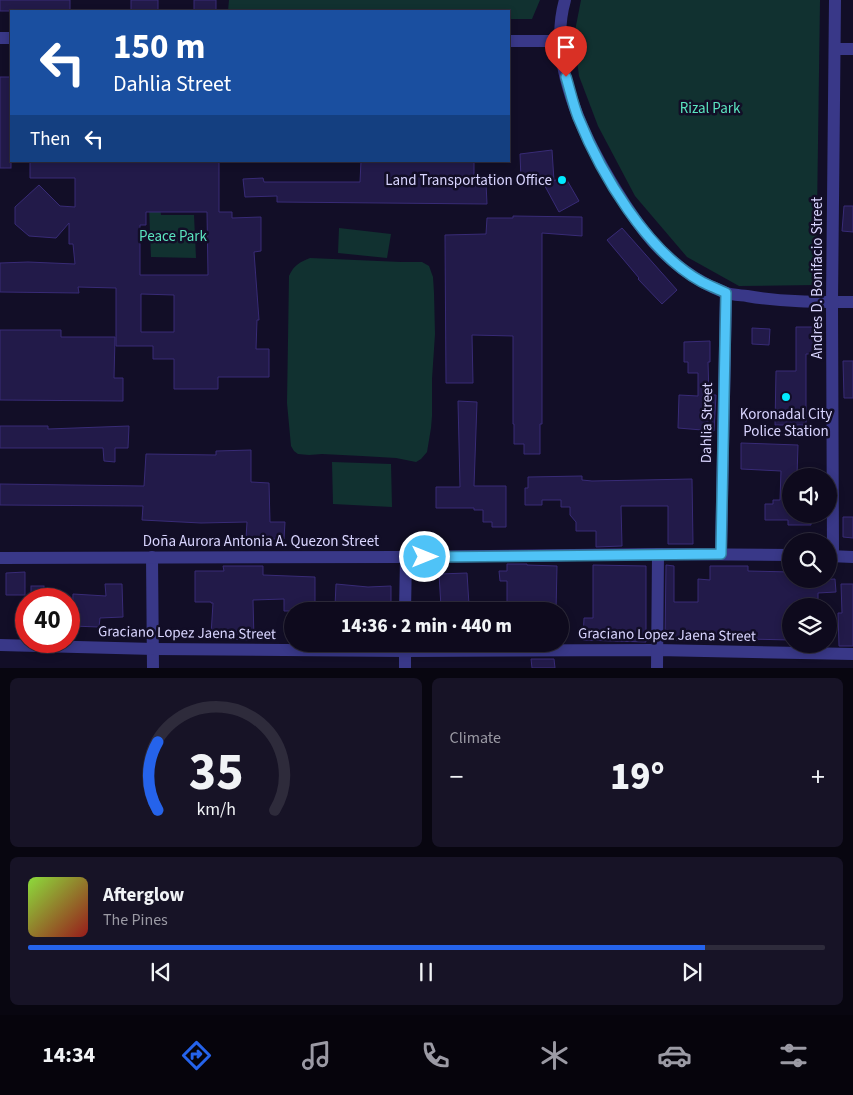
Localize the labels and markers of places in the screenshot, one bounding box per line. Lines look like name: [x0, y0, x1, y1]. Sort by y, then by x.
pin: [545, 26, 587, 77]
place label: Land Transportation Office: [385, 170, 552, 191]
marker: Land Transportation Office: [556, 174, 568, 186]
marker: Koronadal City Police Station: [780, 391, 792, 403]
place label: Koronadal City Police Station: [740, 404, 832, 442]

